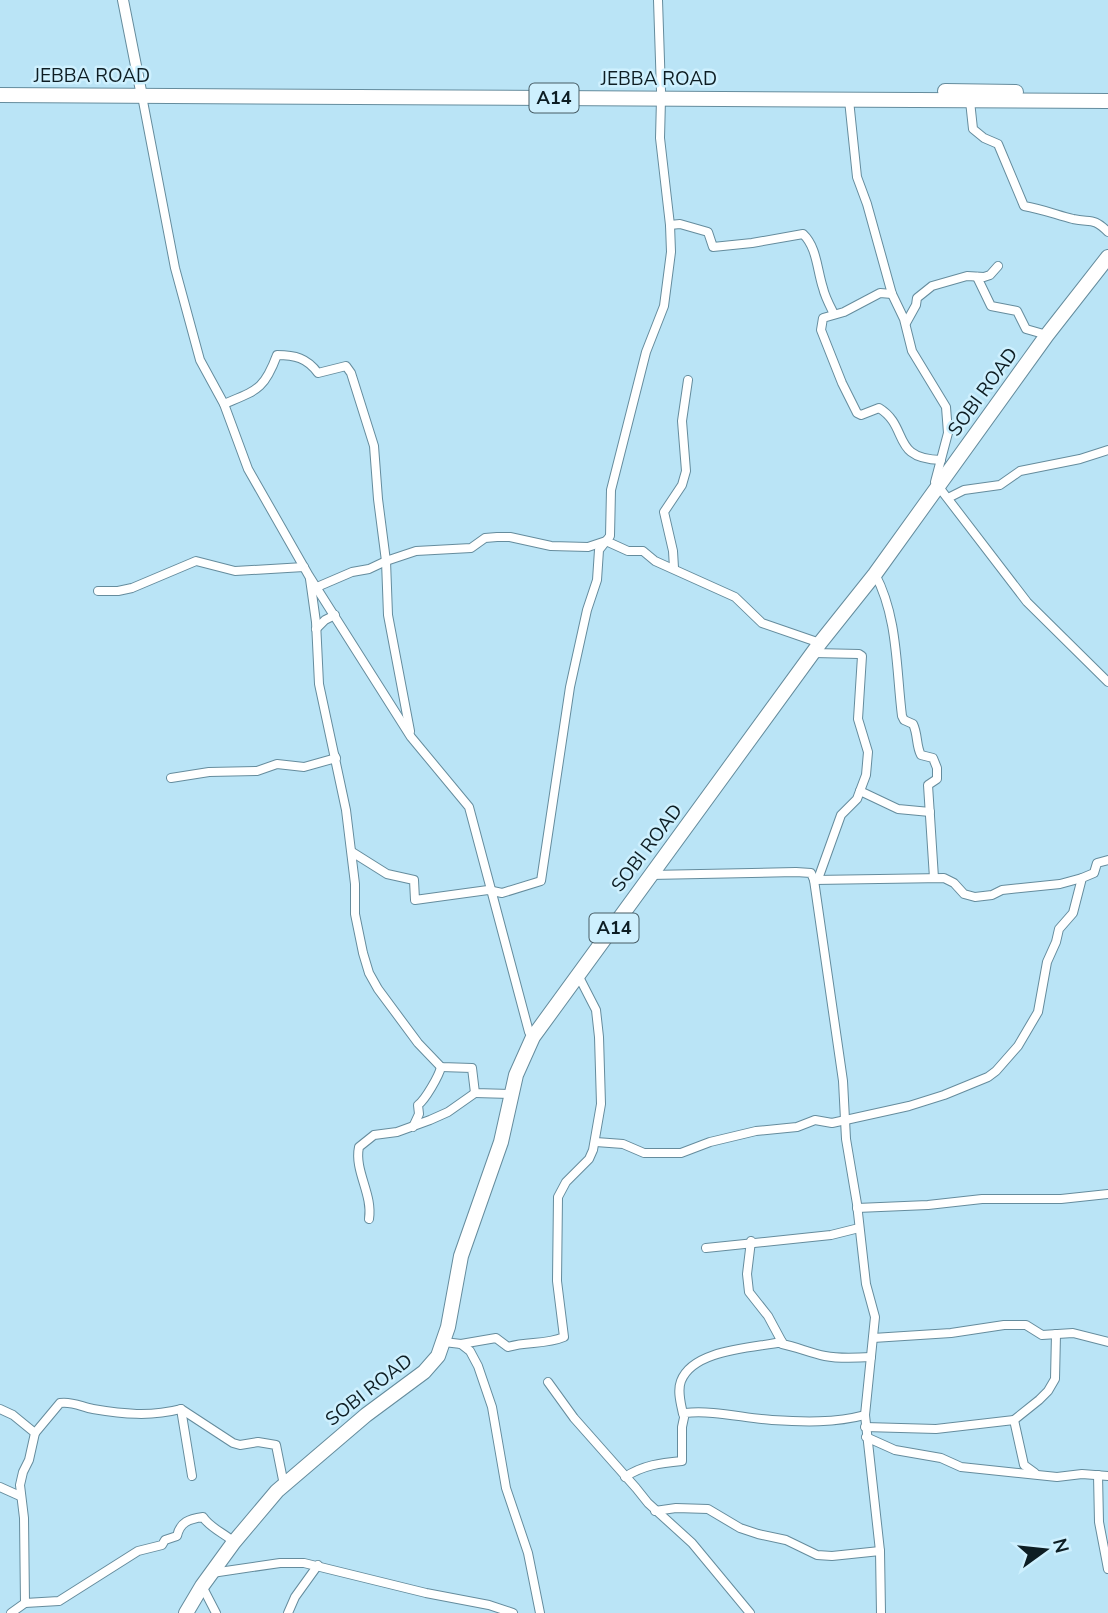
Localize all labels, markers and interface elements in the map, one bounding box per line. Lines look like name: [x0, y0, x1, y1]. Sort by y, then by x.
street label: JEBBA ROAD: [33, 63, 150, 89]
street label: JEBBA ROAD: [600, 66, 717, 92]
road number: A14: [530, 84, 578, 113]
street label: SOBI ROAD: [942, 342, 1024, 442]
street label: SOBI ROAD: [605, 799, 689, 897]
road number: A14: [590, 914, 638, 943]
street label: SOBI ROAD: [320, 1348, 418, 1432]
north arrow: [1010, 1515, 1080, 1585]
text: N: [1046, 1536, 1075, 1556]

